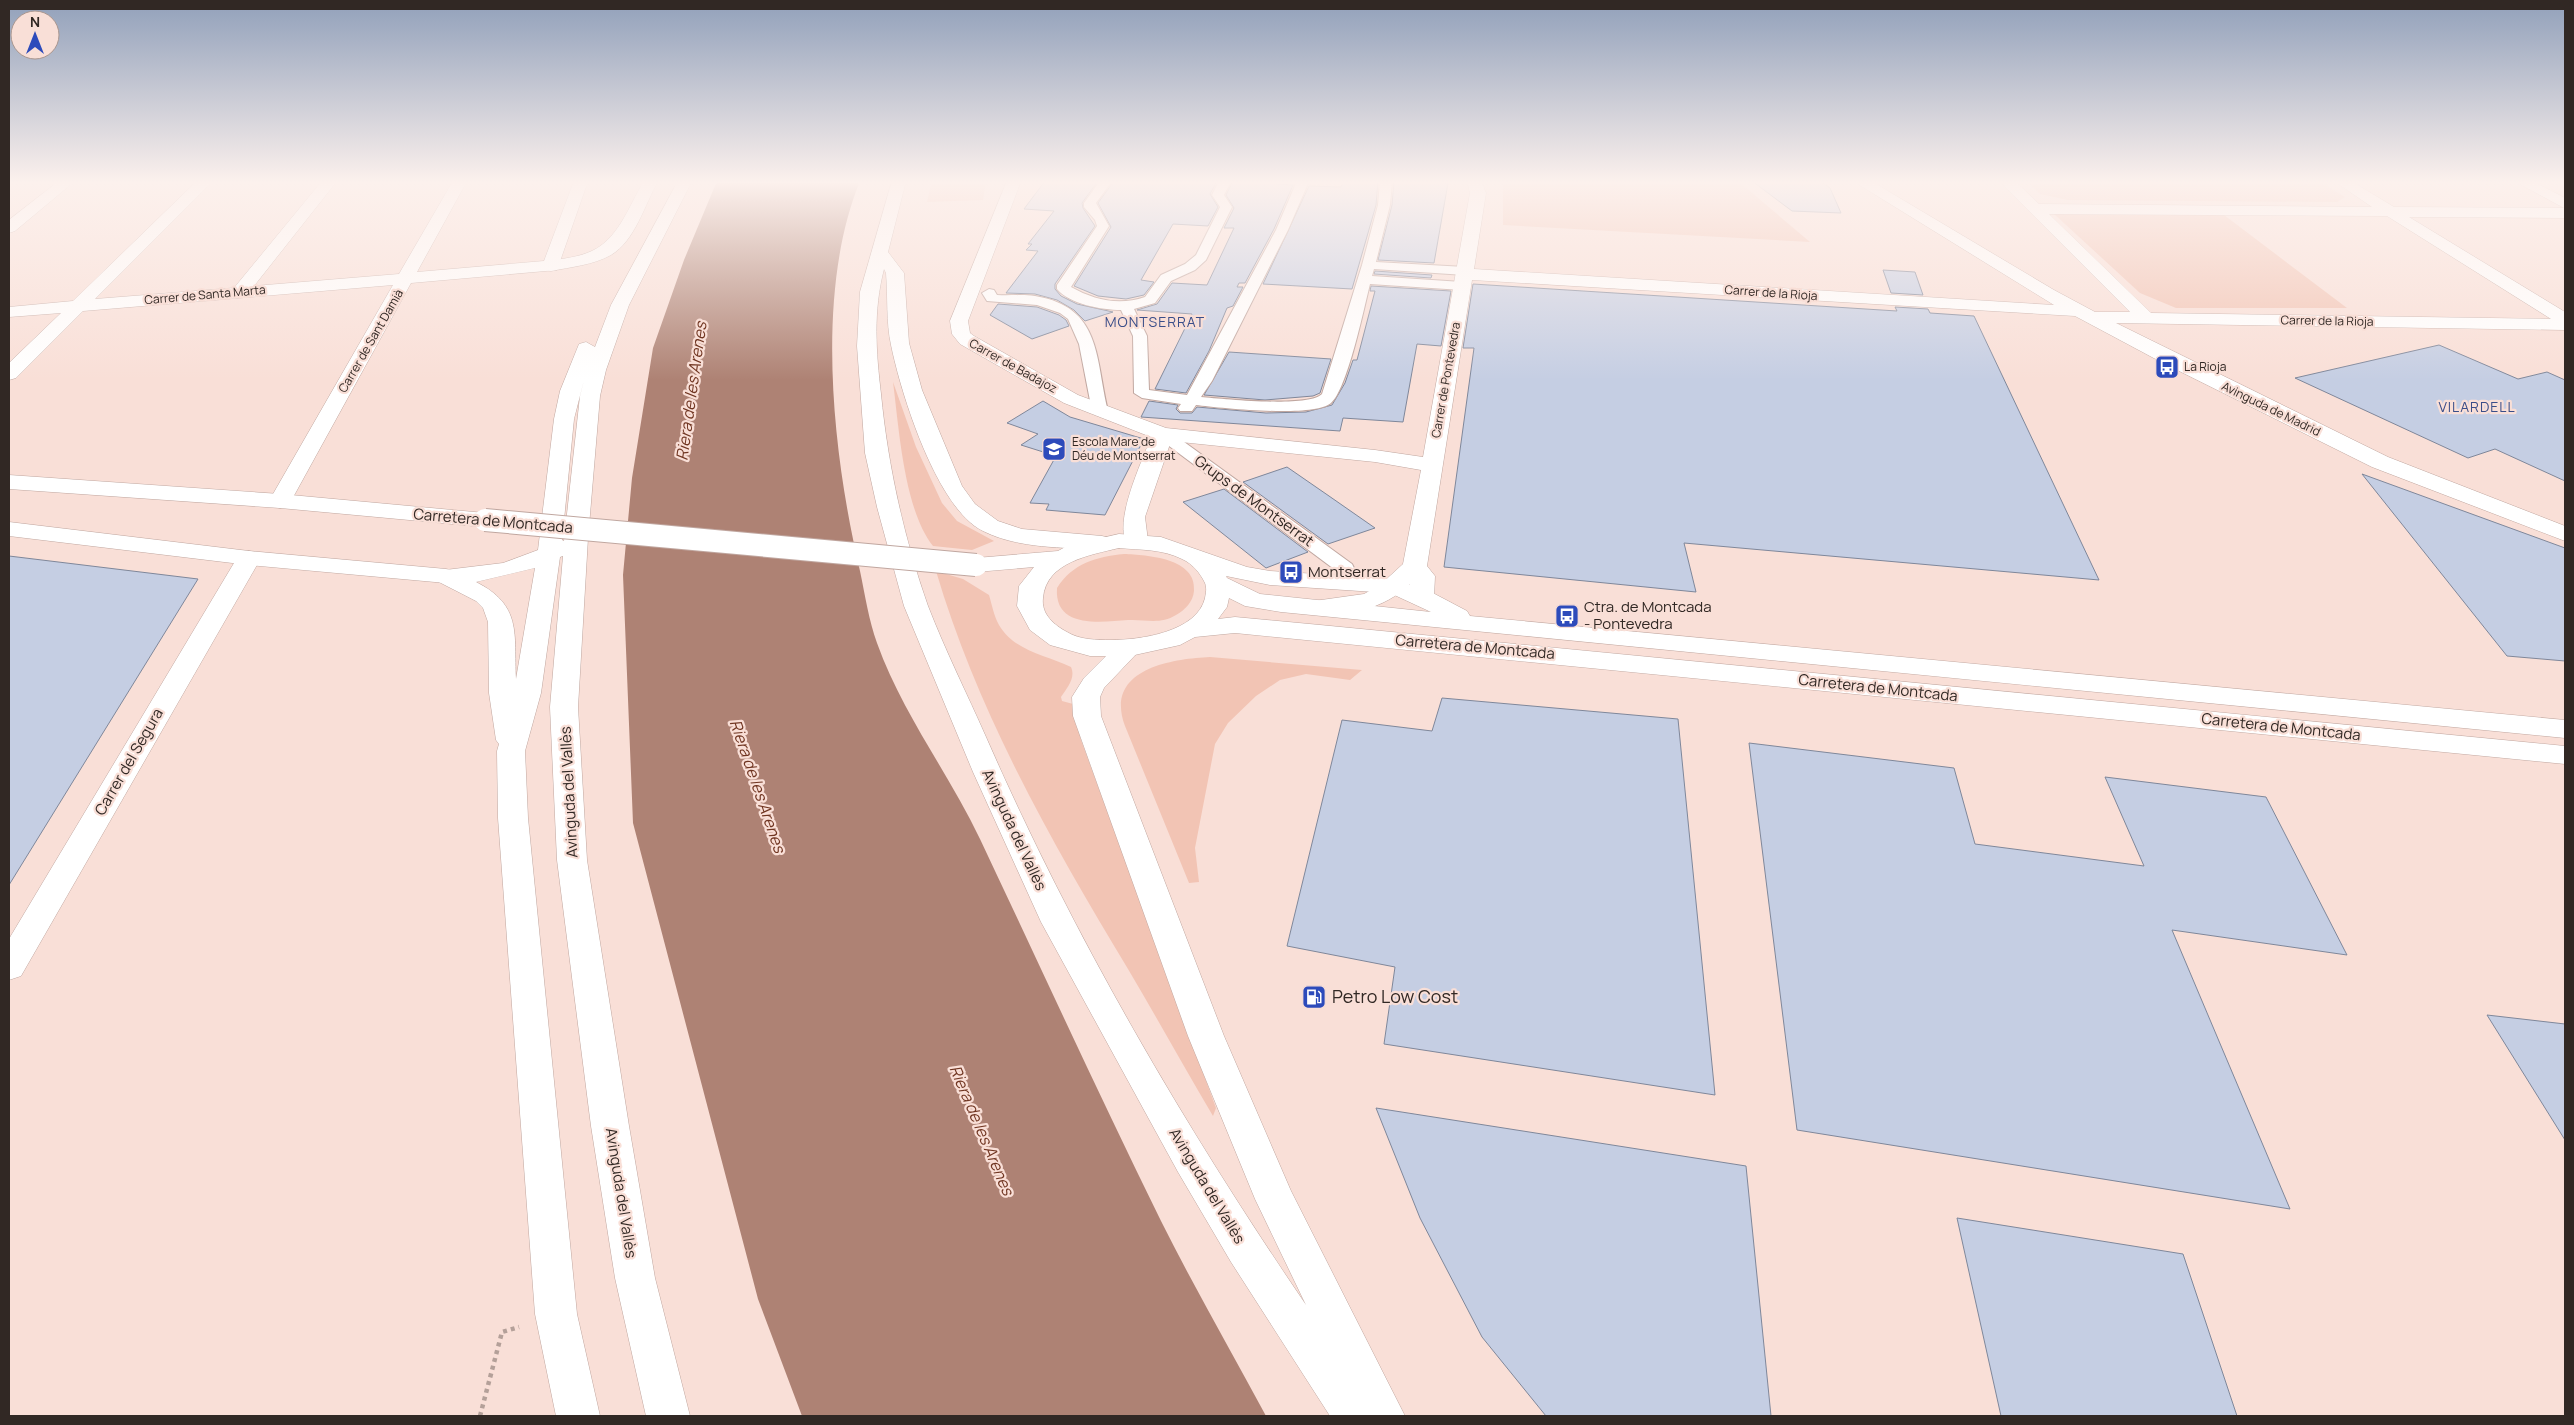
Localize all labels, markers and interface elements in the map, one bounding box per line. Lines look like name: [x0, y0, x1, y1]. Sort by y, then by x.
north arrow: [10, 10, 60, 60]
text: N: [30, 12, 40, 31]
street label: Carrer de Santa Marta: [144, 281, 266, 308]
street label: Carrer de la Rioja: [1724, 281, 1818, 304]
street label: Carrer de Sant Damià: [334, 286, 407, 396]
street label: Carrer de la Rioja: [2280, 311, 2374, 330]
district label: MONTSERRAT: [1105, 312, 1205, 331]
water label: Riera de les Arenes: [670, 319, 712, 462]
street label: Carrer de Pontevedra: [1427, 321, 1464, 439]
street label: Carrer de Badajoz: [966, 334, 1060, 397]
bus stop icon: La Rioja: [2154, 354, 2180, 380]
place label: La Rioja: [2184, 358, 2226, 375]
street label: Avinguda de Madrid: [2219, 377, 2324, 440]
district label: VILARDELL: [2438, 397, 2516, 416]
place label: Escola Mare de Déu de Montserrat: [1072, 433, 1176, 464]
school or university icon: Escola Mare de Déu de Montserrat: [1041, 436, 1067, 462]
street label: Grups de Montserrat: [1190, 450, 1318, 551]
street label: Carretera de Montcada: [412, 503, 574, 538]
bus stop icon: Montserrat: [1278, 559, 1304, 585]
place label: Montserrat: [1308, 561, 1386, 582]
place label: Ctra. de Montcada - Pontevedra: [1584, 596, 1712, 634]
bus stop icon: Ctra. de Montcada - Pontevedra: [1554, 603, 1580, 629]
street label: Carretera de Montcada: [1394, 629, 1556, 664]
street label: Carretera de Montcada: [1797, 669, 1959, 706]
street label: Carrer del Segura: [89, 704, 168, 819]
street label: Carretera de Montcada: [2200, 708, 2362, 745]
water label: Riera de les Arenes: [725, 716, 792, 857]
street label: Avinguda del Vallès: [555, 726, 582, 858]
street label: Avinguda del Vallès: [977, 766, 1052, 894]
fuel station icon: Petro Low Cost: [1301, 984, 1327, 1010]
place label: Petro Low Cost: [1332, 984, 1458, 1008]
water label: Riera de les Arenes: [945, 1061, 1020, 1200]
street label: Avinguda del Vallès: [1165, 1124, 1250, 1248]
street label: Avinguda del Vallès: [601, 1126, 642, 1260]

